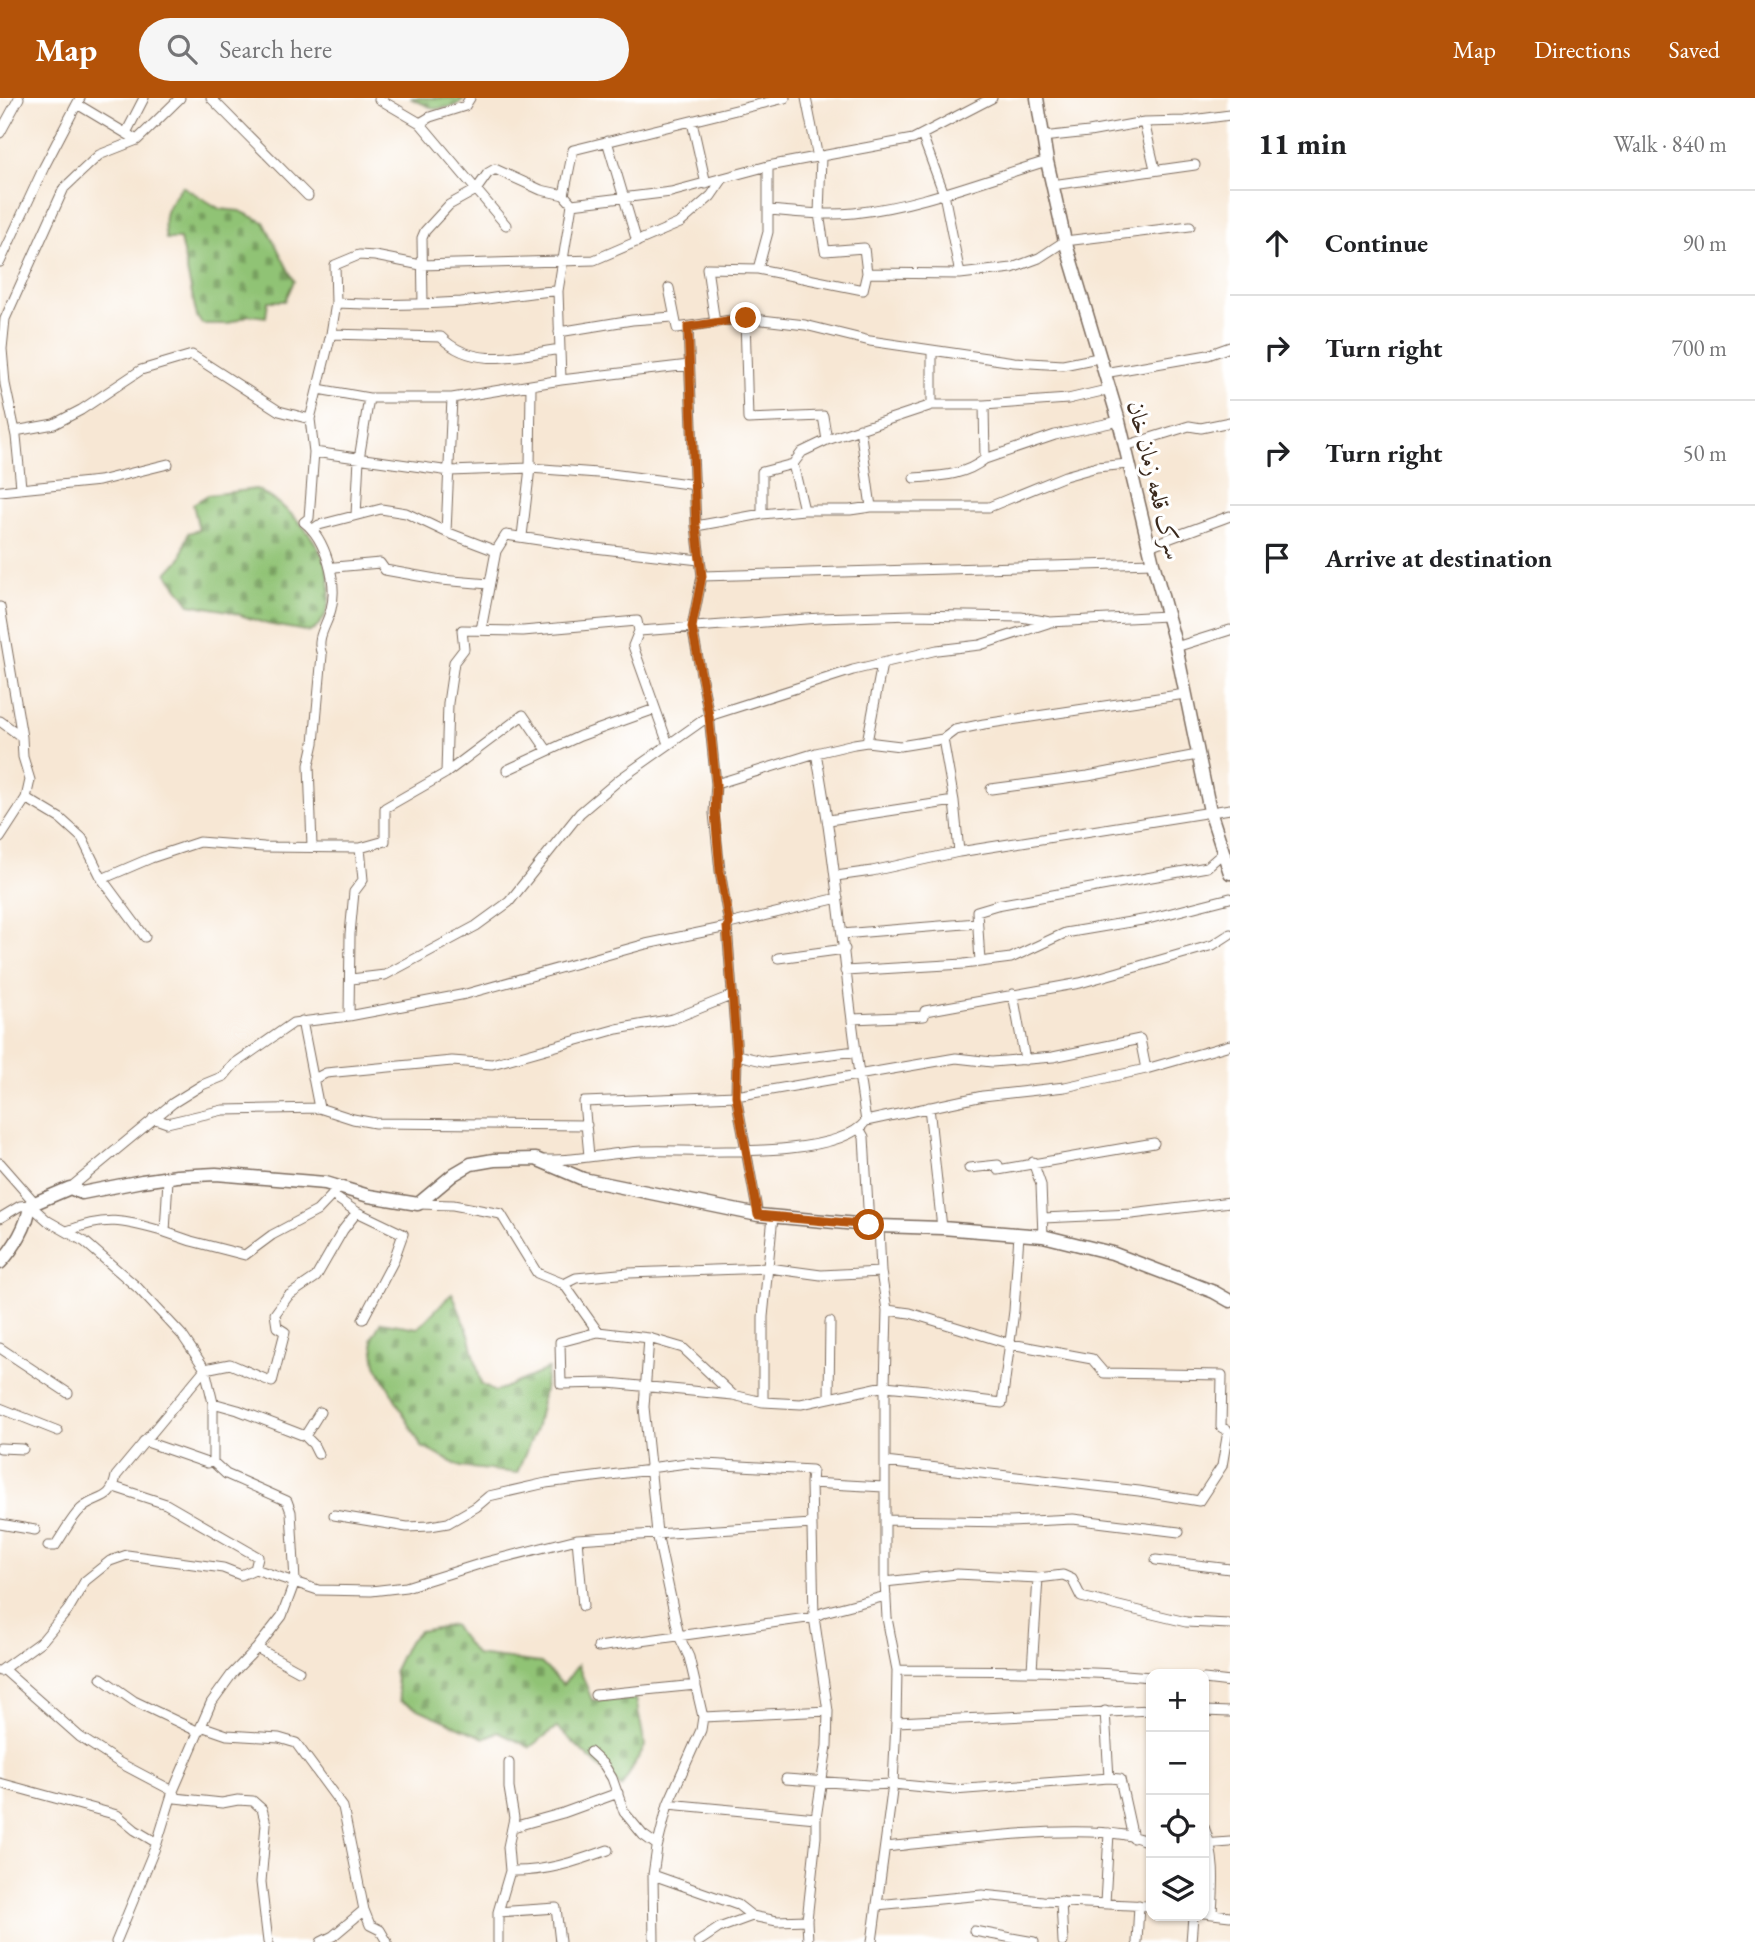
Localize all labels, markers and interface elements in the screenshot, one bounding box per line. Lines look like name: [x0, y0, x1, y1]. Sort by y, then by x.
search box: [139, 18, 629, 81]
text: Map: [35, 28, 97, 71]
icon: search: [163, 30, 201, 68]
text: Search here: [219, 32, 332, 66]
text: Map: [1453, 34, 1496, 65]
text: Directions: [1534, 34, 1631, 65]
text: Saved: [1669, 34, 1720, 65]
text: 11 min: [1258, 124, 1347, 163]
text: Walk · 840 m: [1613, 129, 1727, 159]
icon: ahead: [1258, 224, 1296, 262]
text: Continue: [1325, 226, 1428, 260]
text: 90 m: [1682, 228, 1727, 258]
route end: [730, 302, 761, 333]
icon: right: [1258, 329, 1296, 367]
text: Turn right: [1325, 331, 1443, 365]
text: 700 m: [1671, 333, 1727, 363]
street label: سرک قلعه زمان خان: [1120, 397, 1190, 563]
icon: right: [1258, 434, 1296, 472]
text: Turn right: [1325, 436, 1443, 470]
text: 50 m: [1682, 438, 1727, 468]
icon: arrive: [1258, 539, 1296, 577]
text: Arrive at destination: [1325, 541, 1552, 575]
route start: [853, 1209, 884, 1240]
map controls: [1146, 1669, 1209, 1921]
button: +: [1146, 1669, 1209, 1732]
button: −: [1146, 1732, 1209, 1795]
button: locate: [1146, 1795, 1209, 1858]
button: layers: [1146, 1858, 1209, 1921]

